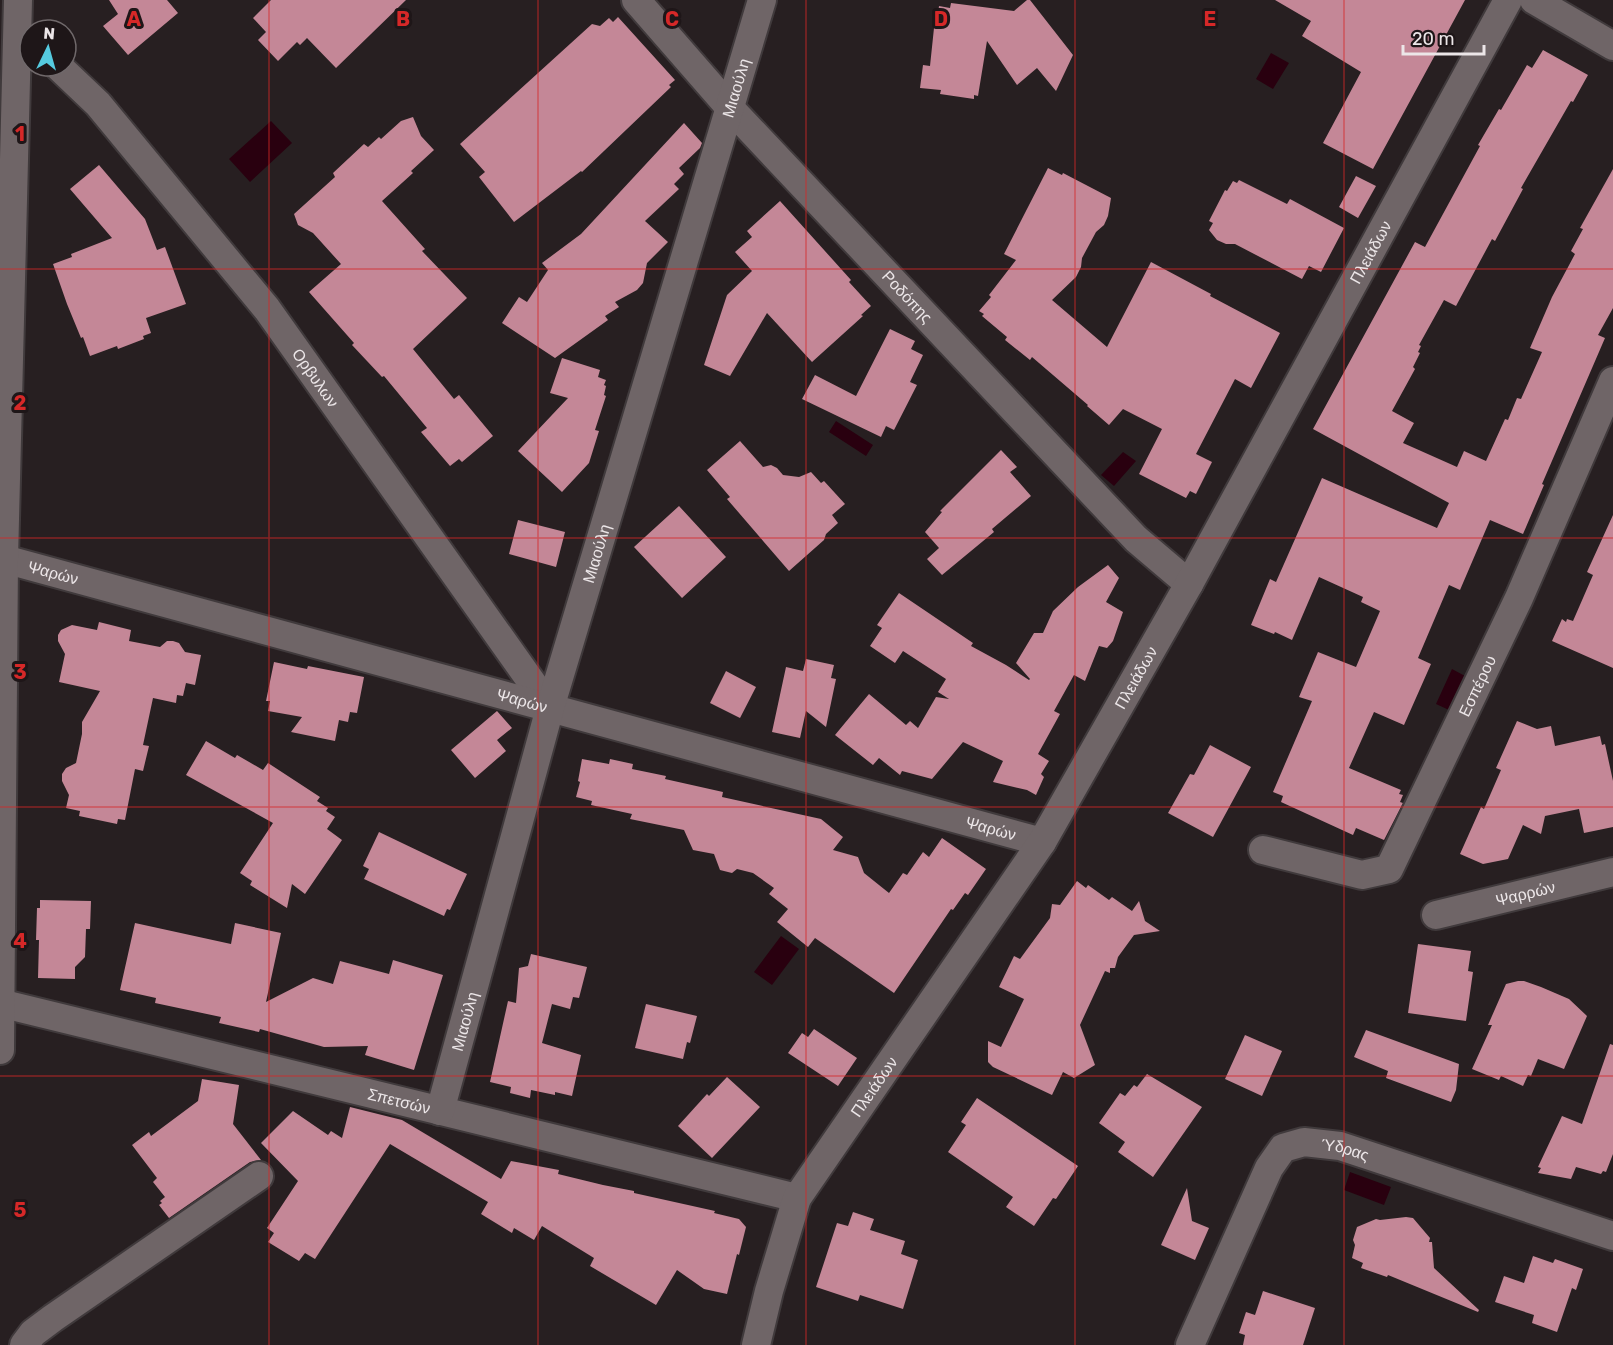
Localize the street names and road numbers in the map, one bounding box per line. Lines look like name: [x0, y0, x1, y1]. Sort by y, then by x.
street label: Μιαούλη: [718, 56, 754, 120]
street label: Πλειάδων: [1346, 217, 1396, 287]
street label: Ροδόπης: [878, 267, 936, 327]
street label: Ορβυλων: [288, 345, 343, 411]
street label: Μιαούλη: [579, 522, 615, 585]
street label: Ψαρών: [26, 557, 80, 589]
street label: Πλειάδων: [1111, 643, 1161, 713]
street label: Εσπέρου: [1455, 652, 1500, 720]
street label: Ψαρών: [495, 685, 549, 717]
street label: Ψαρών: [963, 813, 1018, 845]
street label: Ψαρρών: [1494, 877, 1557, 910]
street label: Μιαούλη: [448, 990, 482, 1053]
street label: Πλειάδων: [847, 1053, 901, 1121]
street label: Σπετσών: [366, 1084, 432, 1118]
street label: Ύδρας: [1320, 1135, 1372, 1165]

